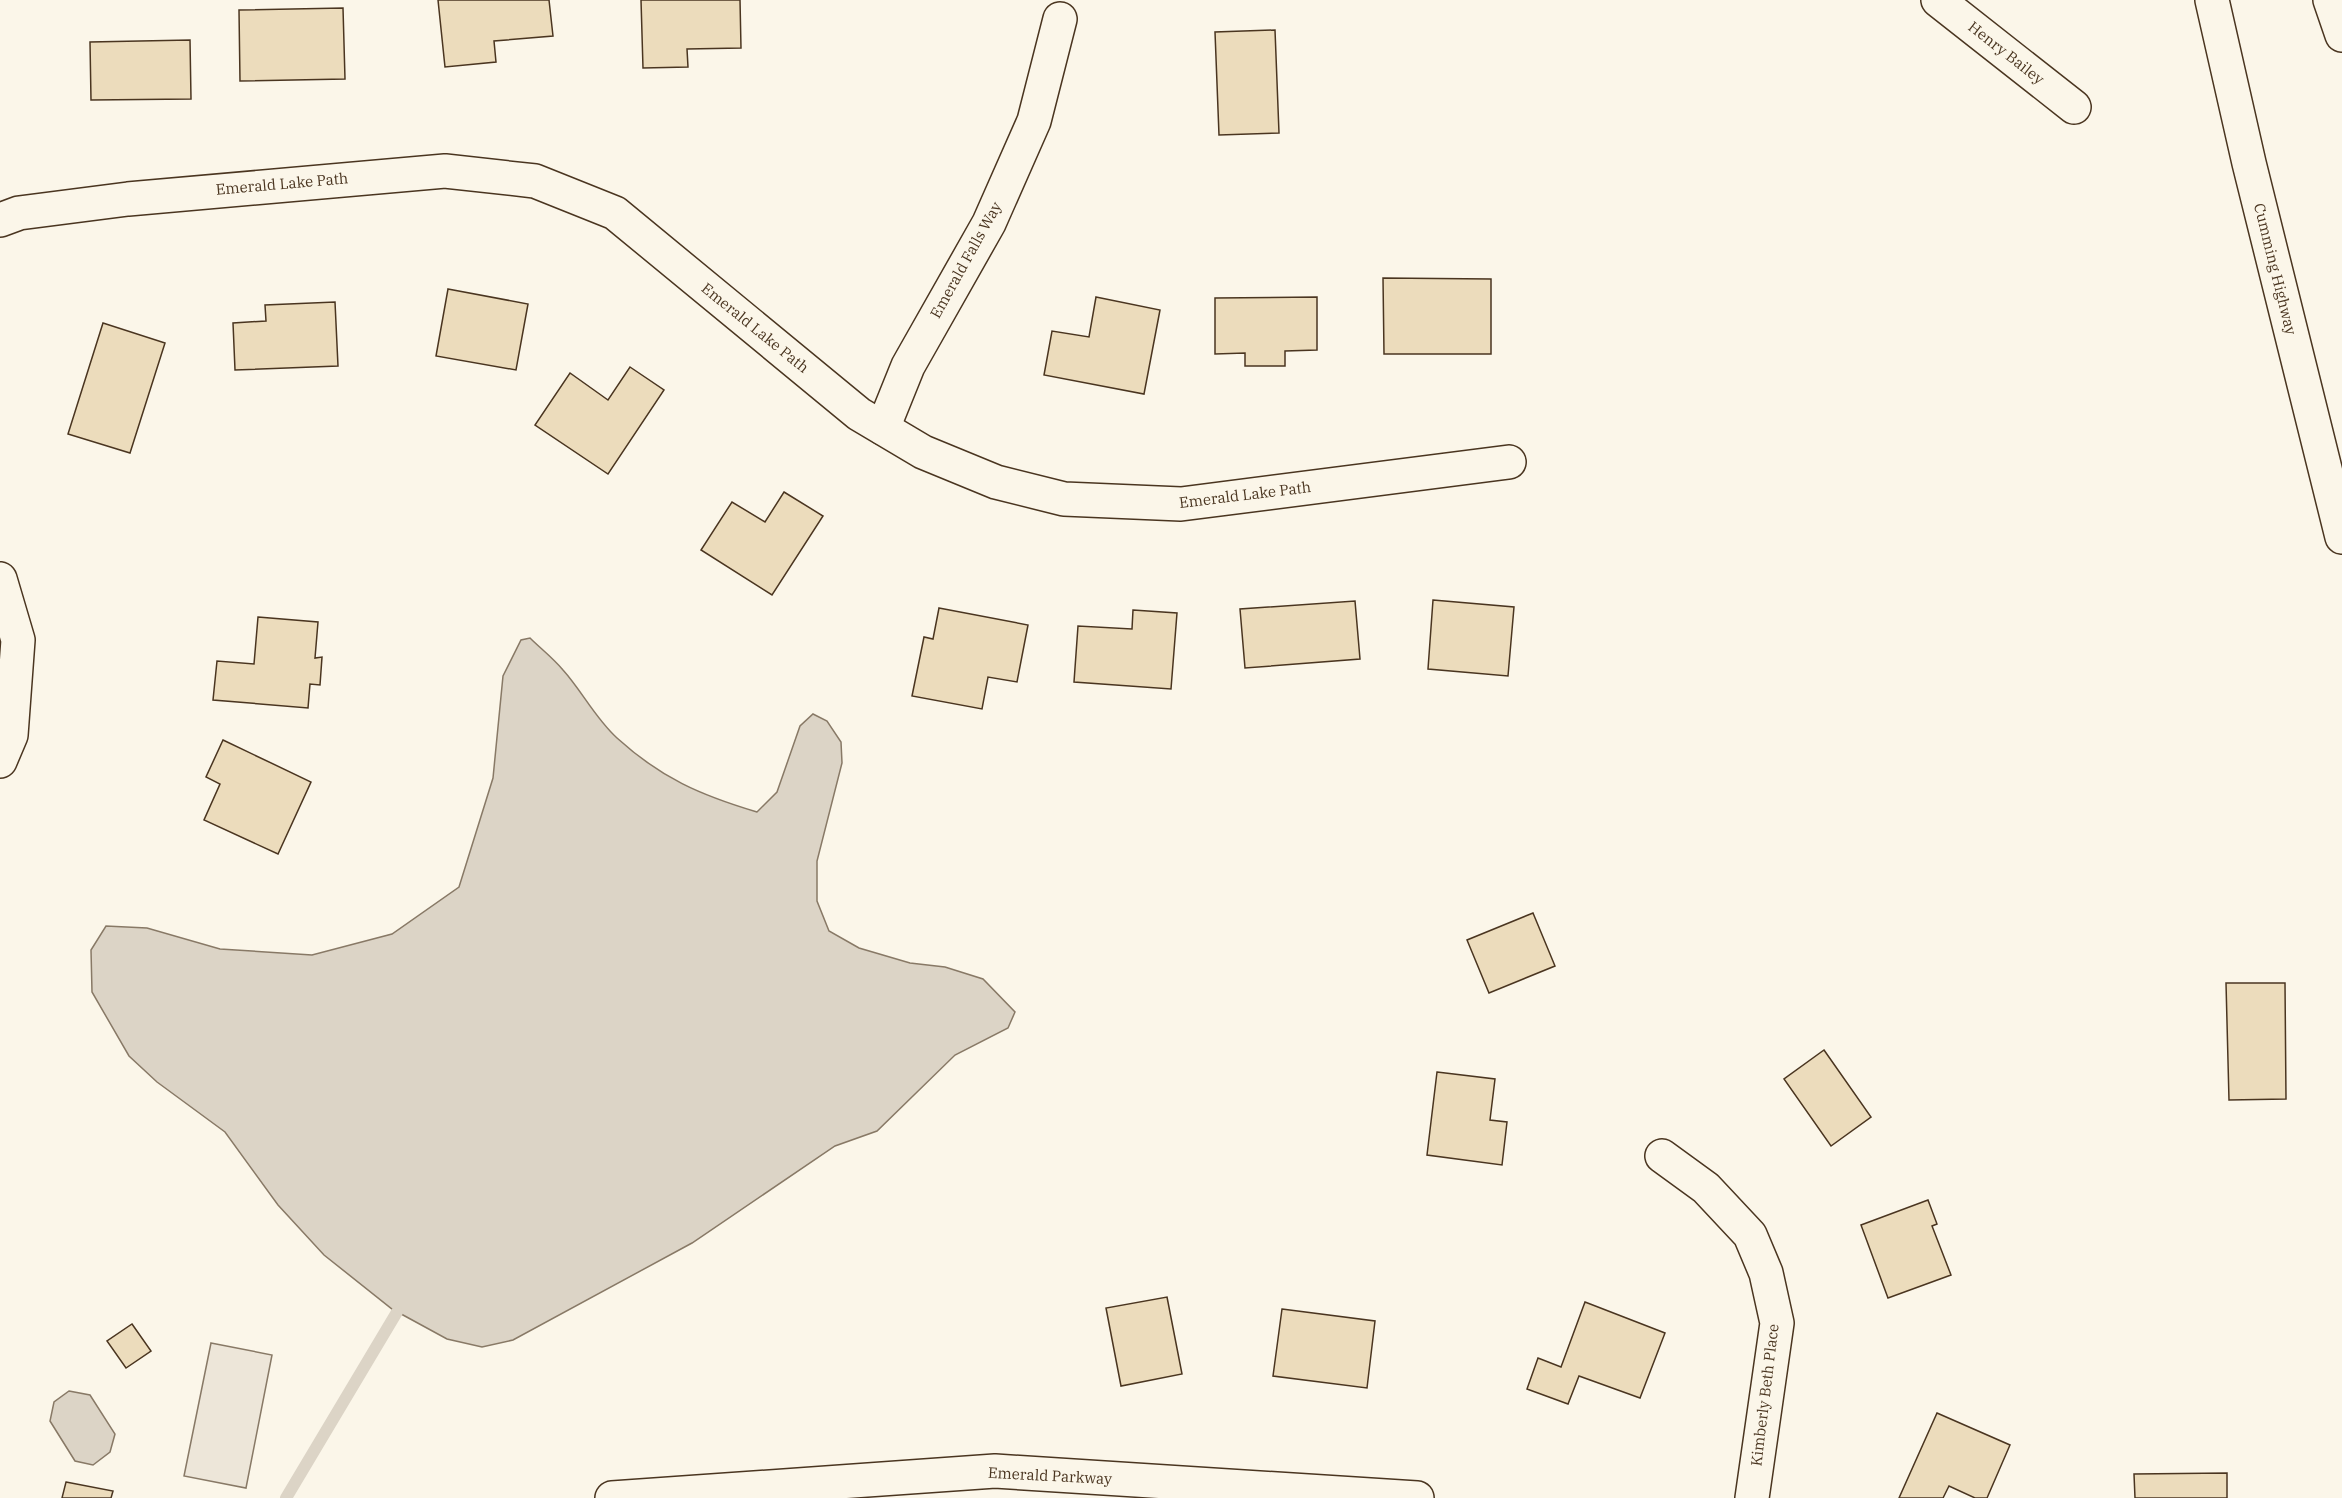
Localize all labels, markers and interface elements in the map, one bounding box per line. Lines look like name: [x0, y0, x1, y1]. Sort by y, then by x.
street label: Henry Bailey: [1964, 17, 2048, 88]
street label: Emerald Lake Path: [215, 168, 349, 199]
street label: Emerald Falls Way: [926, 198, 1005, 321]
street label: Cumming Highway: [2250, 201, 2301, 337]
street label: Emerald Lake Path: [698, 278, 813, 377]
street label: Emerald Lake Path: [1178, 477, 1312, 512]
street label: Kimberly Beth Place: [1746, 1323, 1783, 1467]
street label: Emerald Parkway: [988, 1463, 1113, 1488]

